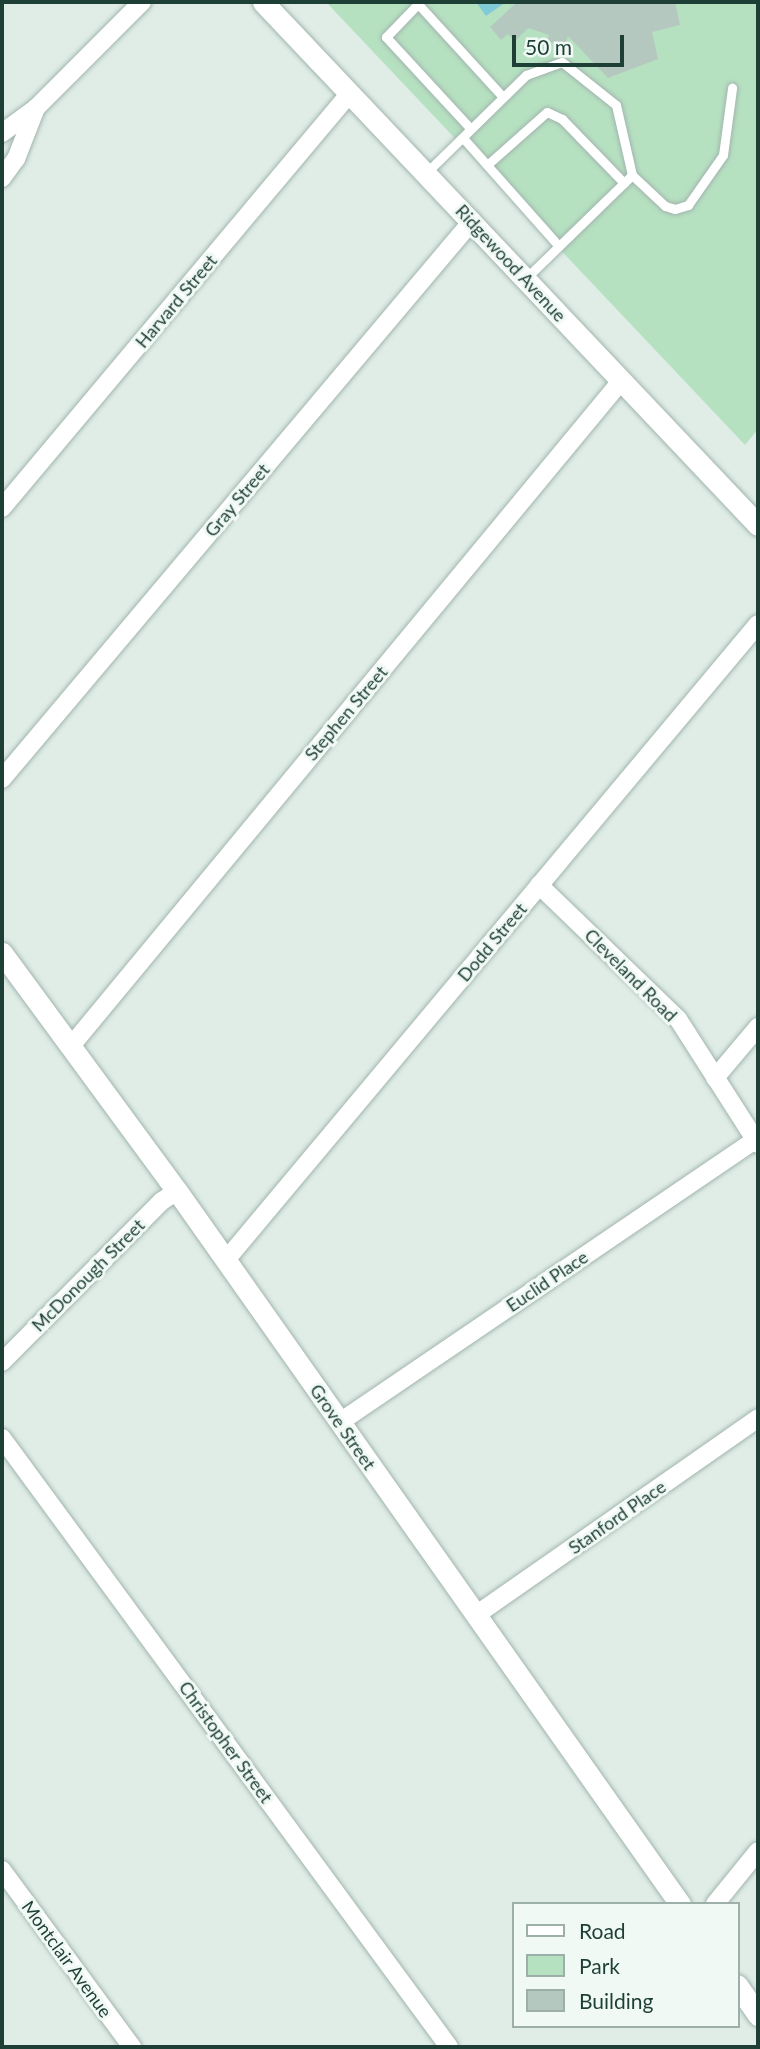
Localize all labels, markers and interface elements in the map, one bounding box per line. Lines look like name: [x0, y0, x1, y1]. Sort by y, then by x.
scale bar: [515, 21, 627, 65]
text: 50 m: [525, 34, 572, 59]
street label: Ridgewood Avenue: [451, 200, 571, 326]
street label: Harvard Street: [131, 250, 221, 352]
street label: Gray Street: [200, 459, 274, 541]
street label: Stephen Street: [300, 661, 392, 765]
street label: Dodd Street: [453, 898, 531, 986]
street label: Cleveland Road: [580, 924, 682, 1026]
street label: McDonough Street: [27, 1214, 149, 1336]
street label: Euclid Place: [502, 1246, 592, 1316]
street label: Grove Street: [306, 1380, 380, 1474]
street label: Stanford Place: [564, 1476, 670, 1558]
street label: Christopher Street: [174, 1677, 278, 1807]
street label: Montclair Avenue: [17, 1896, 117, 2022]
legend: [512, 1902, 739, 2028]
text: Road: [579, 1918, 626, 1943]
text: Park: [579, 1953, 620, 1978]
text: Building: [579, 1988, 654, 2013]

